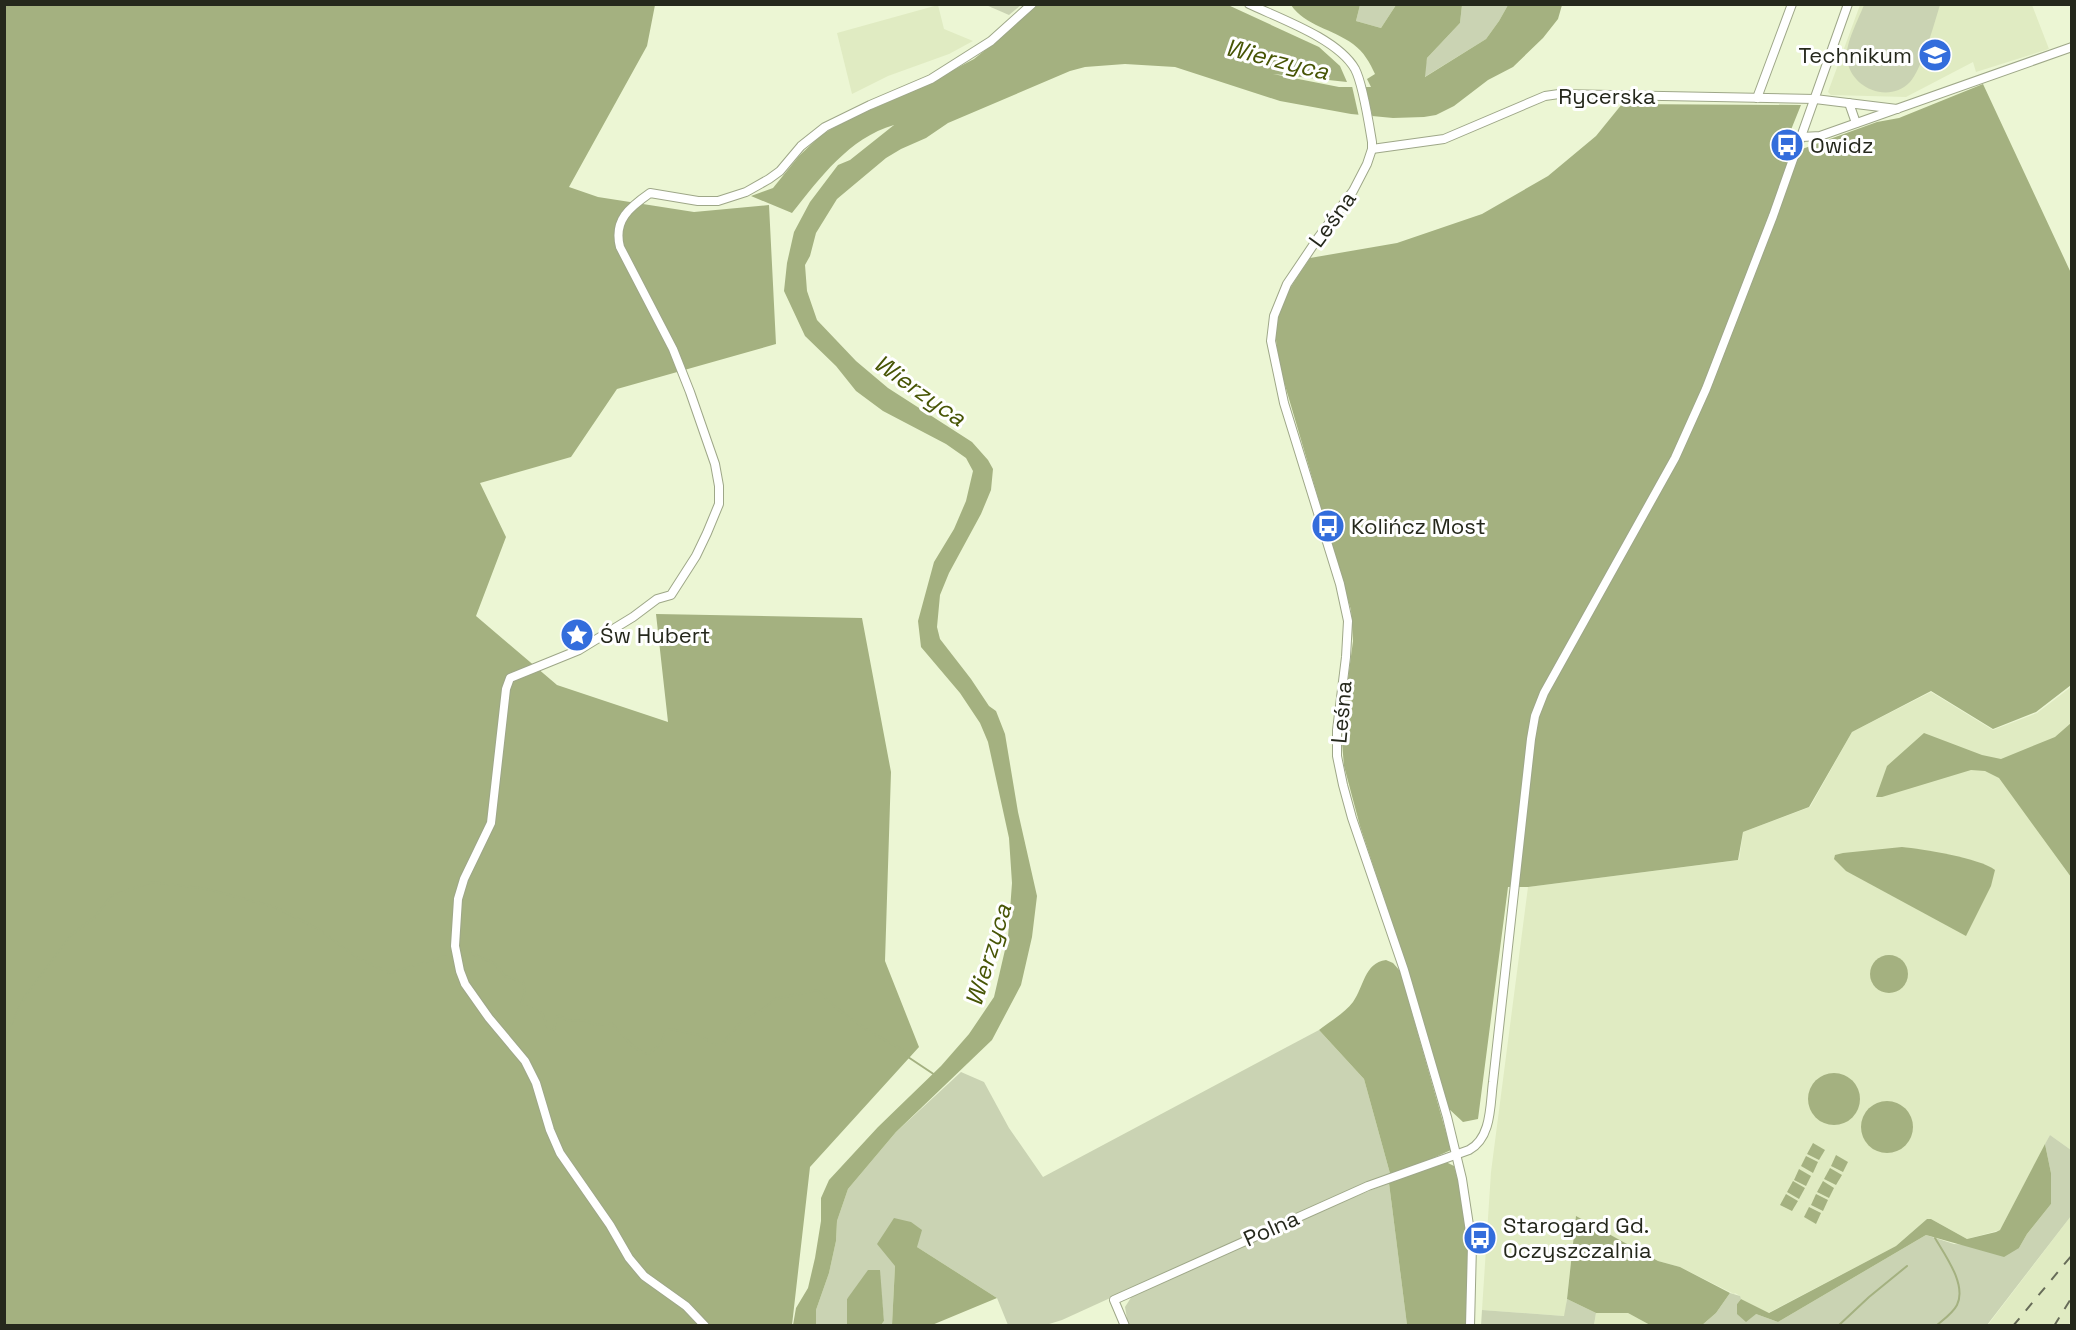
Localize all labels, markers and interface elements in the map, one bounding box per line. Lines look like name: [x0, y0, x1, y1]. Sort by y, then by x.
water label: Wierzyca: [1222, 31, 1332, 87]
school or university icon: Technikum: [1917, 37, 1953, 73]
place label: Technikum: [1799, 41, 1912, 69]
street label: Rycerska: [1558, 82, 1656, 110]
bus stop icon: Owidz: [1769, 127, 1805, 163]
place label: Owidz: [1810, 131, 1873, 159]
street label: Leśna: [1302, 185, 1362, 253]
water label: Wierzyca: [868, 347, 972, 433]
bus stop icon: Kolińcz Most: [1310, 508, 1346, 544]
place label: Kolińcz Most: [1351, 512, 1486, 540]
place icon: Św Hubert: [559, 617, 595, 653]
place label: Św Hubert: [600, 621, 710, 649]
street label: Leśna: [1324, 679, 1358, 744]
water label: Wierzyca: [958, 900, 1018, 1010]
street label: Polna: [1239, 1203, 1303, 1253]
place label: Starogard Gd. Oczyszczalnia: [1503, 1211, 1652, 1264]
bus stop icon: Starogard Gd. Oczyszczalnia: [1462, 1220, 1498, 1256]

